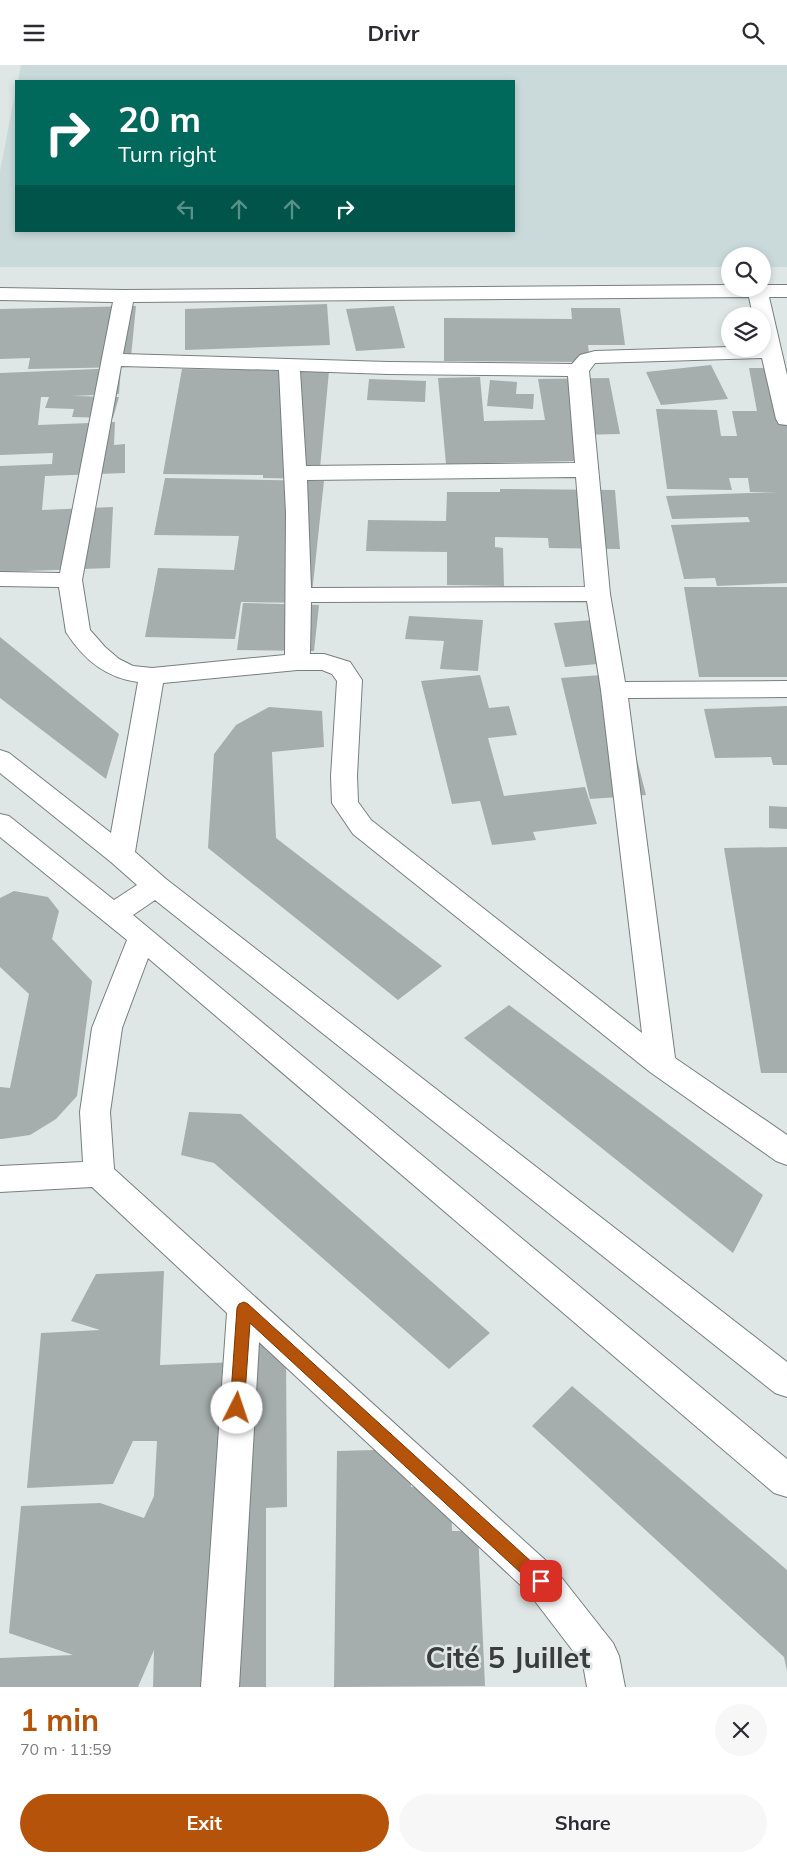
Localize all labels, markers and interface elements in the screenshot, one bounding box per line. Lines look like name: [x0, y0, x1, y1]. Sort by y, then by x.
icon: menu: [20, 19, 48, 47]
text: Drivr: [368, 19, 419, 47]
icon: search: [739, 19, 767, 47]
text: 20 m: [118, 97, 201, 141]
icon: right: [35, 100, 100, 165]
text: Turn right: [118, 140, 216, 168]
icon: left: [172, 195, 200, 223]
icon: ahead: [225, 195, 253, 223]
icon: ahead: [278, 195, 306, 223]
icon: right: [331, 195, 359, 223]
map controls: [721, 247, 771, 357]
button: search: [721, 247, 771, 297]
button: layers: [721, 307, 771, 357]
position arrow: [210, 1381, 262, 1433]
pin: [520, 1560, 562, 1602]
icon: arrive: [527, 1567, 555, 1595]
district label: Cité 5 Juillet: [426, 1639, 590, 1675]
text: 1 min: [20, 1701, 99, 1739]
button: close: [715, 1704, 767, 1756]
text: 70 m · 11:59: [20, 1739, 112, 1759]
button: Exit: [20, 1794, 389, 1852]
button: Share: [399, 1794, 767, 1852]

